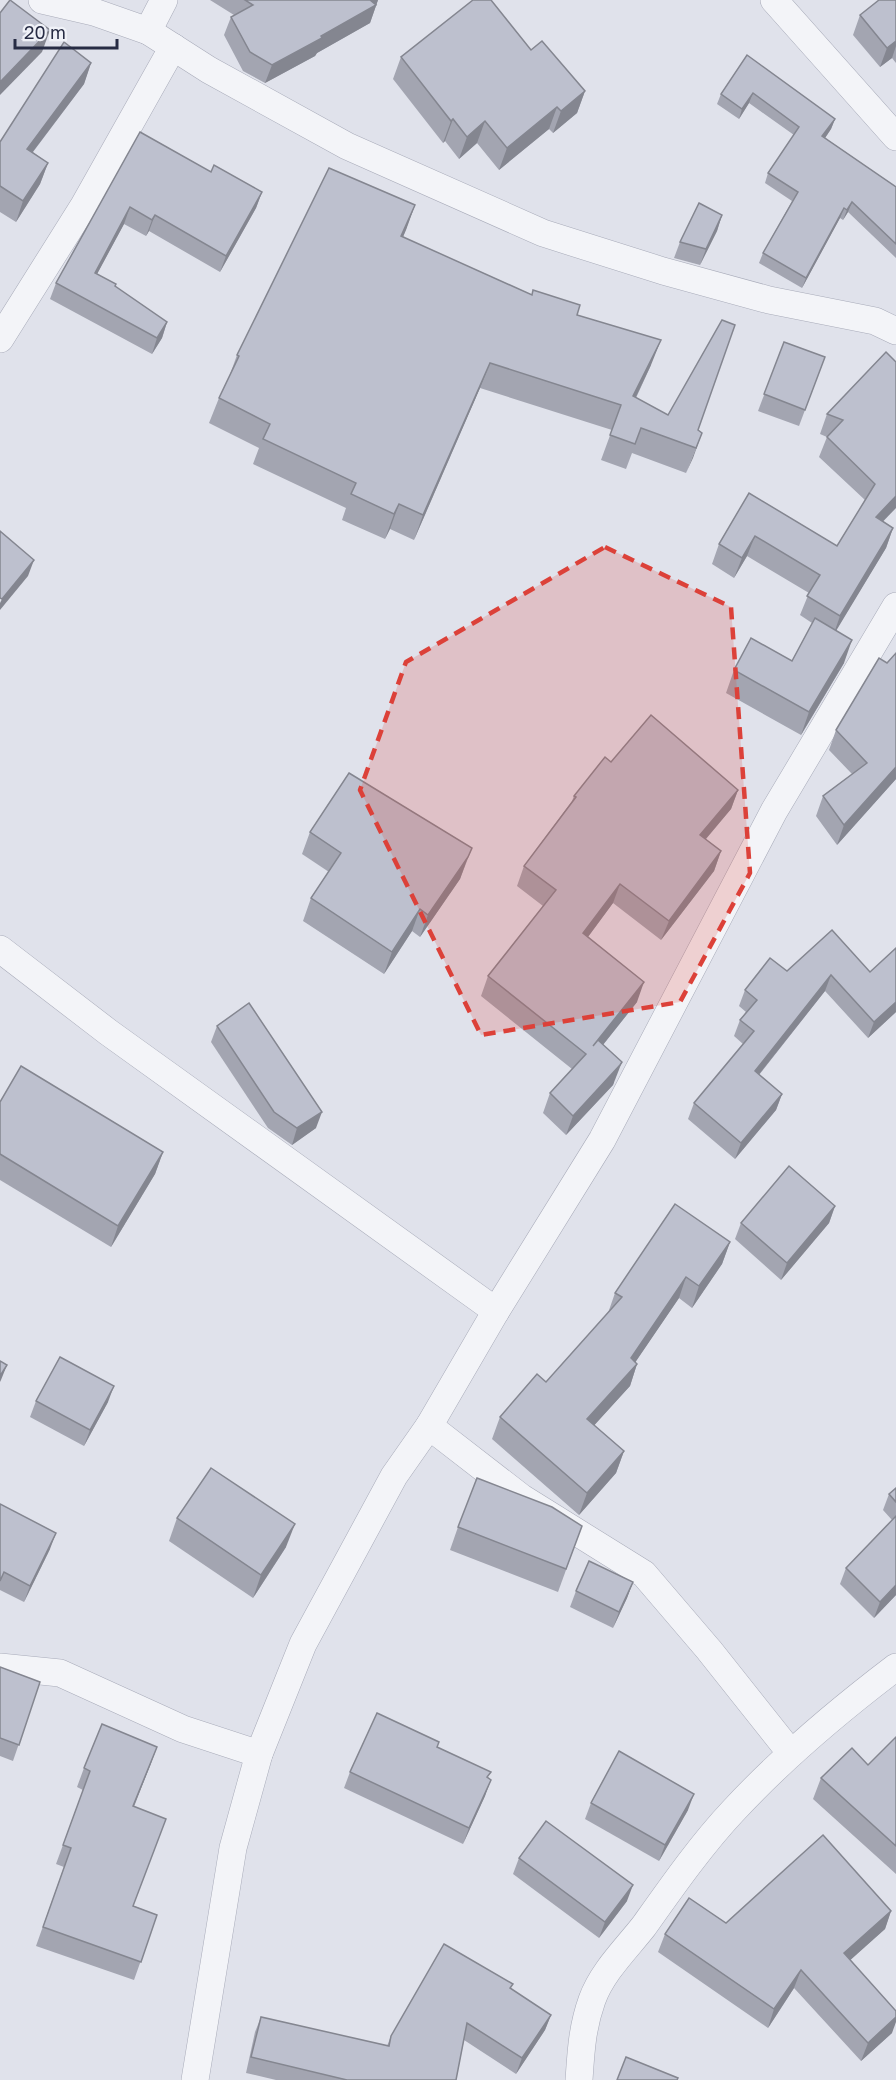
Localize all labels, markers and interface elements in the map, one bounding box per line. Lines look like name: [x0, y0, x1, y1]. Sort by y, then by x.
scale bar: [15, 12, 117, 50]
text: 20 m: [24, 21, 66, 43]

